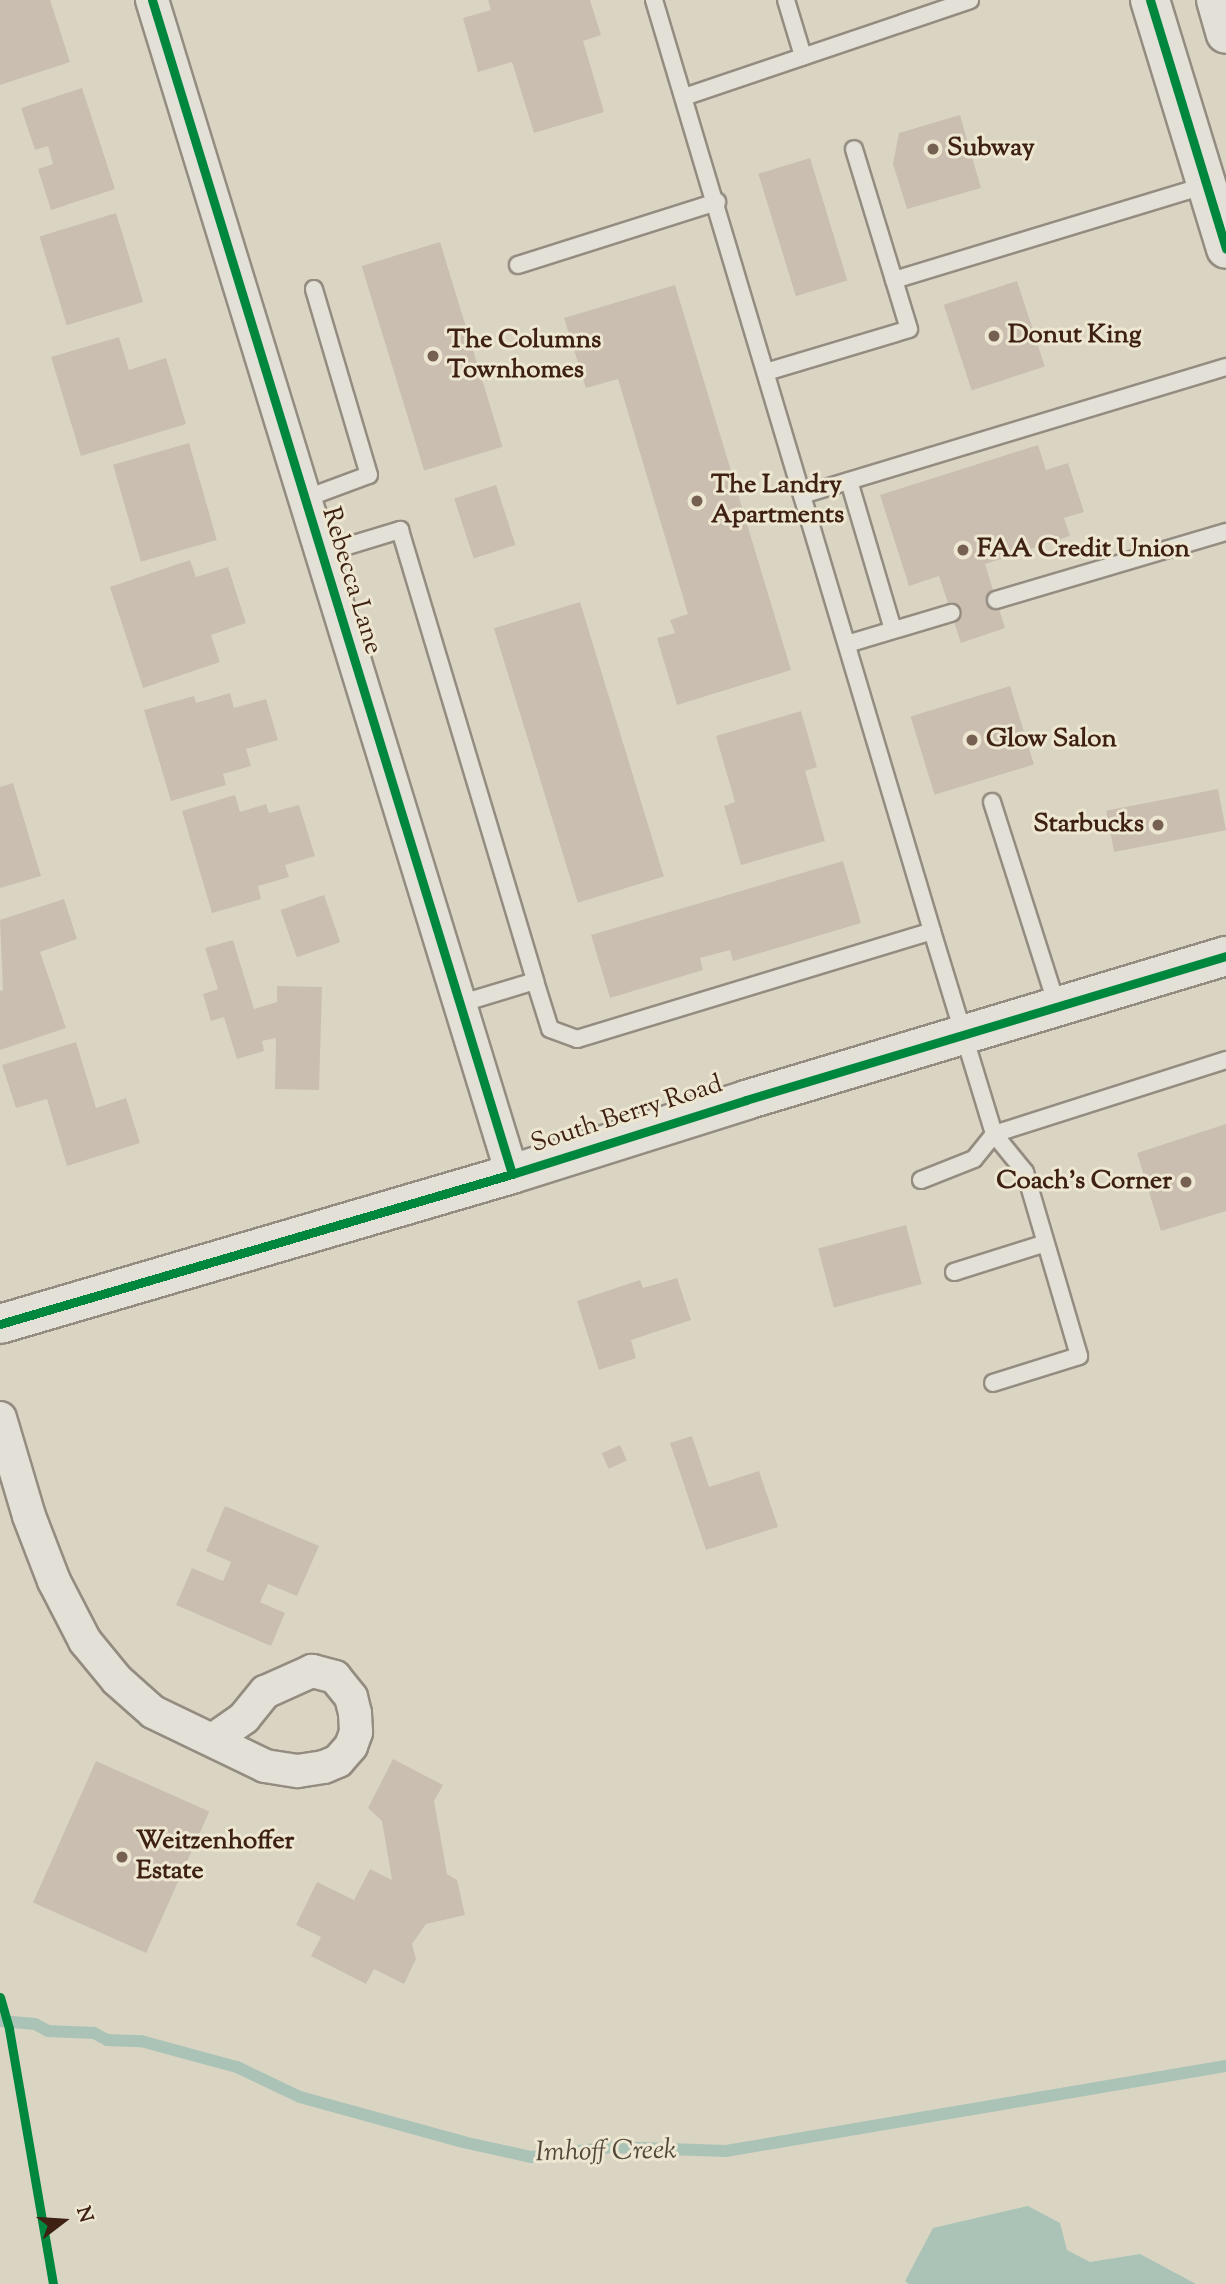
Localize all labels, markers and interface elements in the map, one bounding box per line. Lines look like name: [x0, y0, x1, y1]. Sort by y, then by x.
place label: Subway: [947, 133, 1035, 165]
marker: Subway: [925, 141, 941, 157]
place label: Donut King: [1008, 320, 1141, 352]
place label: The Columns Townhomes: [447, 325, 601, 386]
marker: Donut King: [986, 328, 1002, 344]
marker: The Columns Townhomes: [425, 348, 441, 364]
place label: The Landry Apartments: [711, 470, 844, 532]
marker: The Landry Apartments: [689, 493, 705, 509]
street label: Rebecca Lane: [314, 504, 388, 658]
place label: FAA Credit Union: [977, 534, 1190, 566]
marker: FAA Credit Union: [955, 542, 971, 558]
place label: Glow Salon: [986, 724, 1117, 756]
marker: Glow Salon: [964, 732, 980, 748]
place label: Starbucks: [1033, 809, 1144, 841]
marker: Starbucks: [1150, 817, 1166, 833]
street label: South Berry Road: [527, 1069, 727, 1161]
place label: Coach's Corner: [996, 1166, 1172, 1198]
marker: Coach's Corner: [1178, 1174, 1194, 1190]
place label: Weitzenhoffer Estate: [136, 1826, 294, 1888]
marker: Weitzenhoffer Estate: [114, 1849, 130, 1865]
water label: Imhoff Creek: [535, 2134, 677, 2170]
north arrow: [28, 2186, 98, 2256]
text: N: [68, 2204, 99, 2226]

